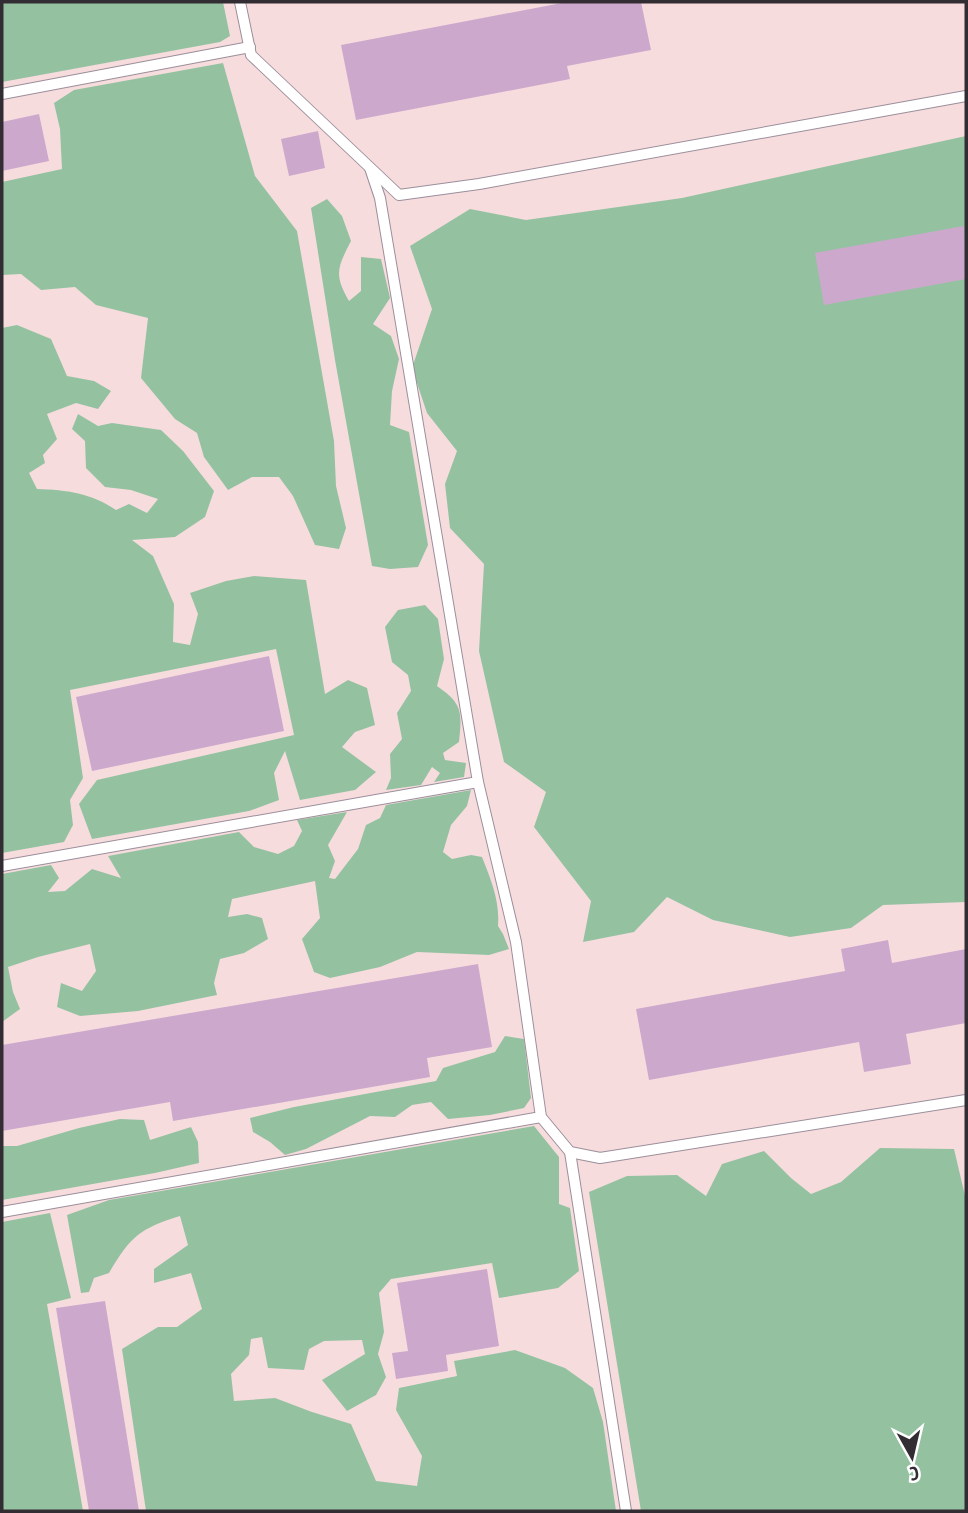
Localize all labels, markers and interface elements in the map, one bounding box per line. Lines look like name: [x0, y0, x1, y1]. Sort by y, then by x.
north arrow: [877, 1422, 947, 1492]
text: С: [908, 1461, 920, 1486]

